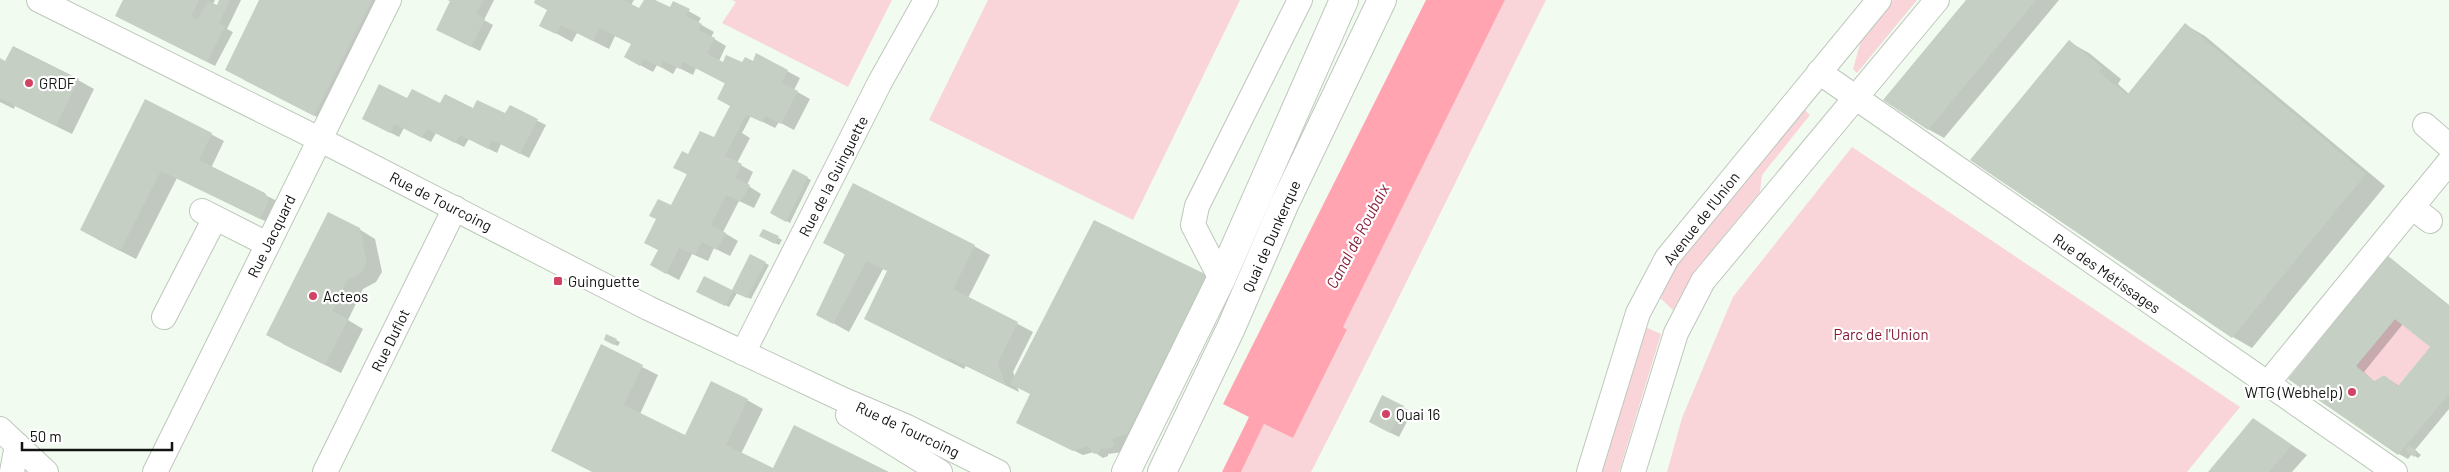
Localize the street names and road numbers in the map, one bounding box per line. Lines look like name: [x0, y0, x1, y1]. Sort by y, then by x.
street label: Rue de la Guinguette: [795, 113, 871, 239]
street label: Rue de Tourcoing: [387, 167, 495, 235]
street label: Avenue de l'Union: [1659, 168, 1743, 268]
street label: Quai de Dunkerque: [1238, 177, 1304, 295]
street label: Rue Jacquard: [243, 192, 299, 280]
street label: Rue des Métissages: [2050, 229, 2164, 317]
street label: Rue Duflot: [367, 306, 413, 374]
street label: Rue de Tourcoing: [853, 397, 963, 461]

